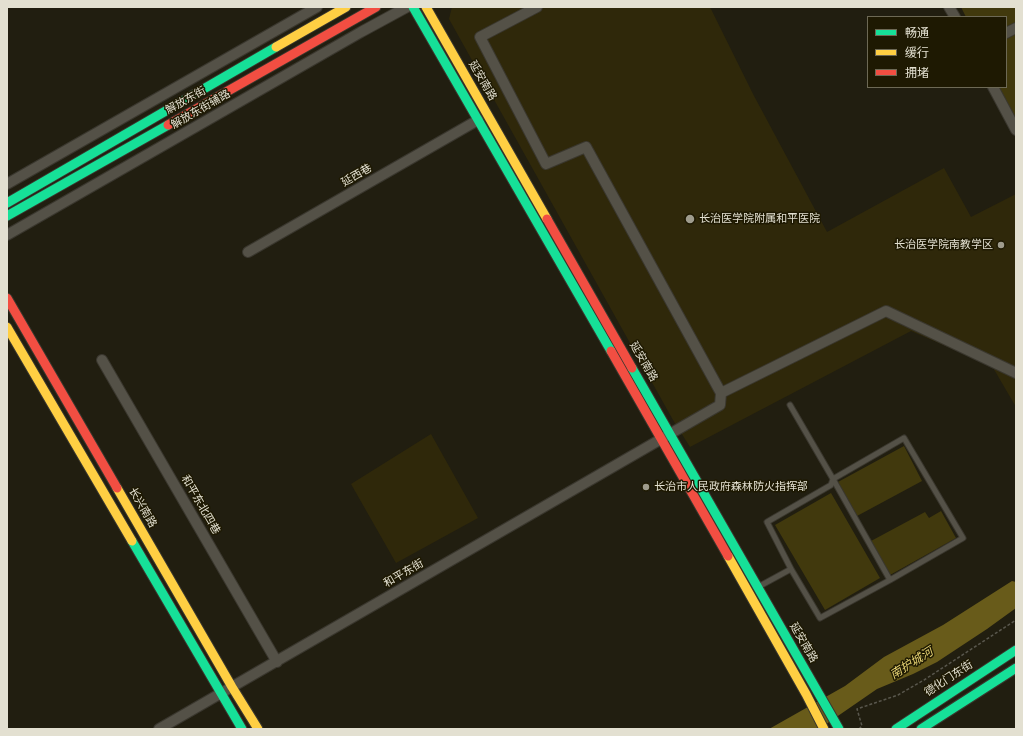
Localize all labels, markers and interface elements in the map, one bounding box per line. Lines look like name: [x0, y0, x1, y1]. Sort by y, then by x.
legend: [867, 16, 1007, 88]
text: 畅通: [905, 25, 929, 41]
text: 缓行: [905, 45, 929, 61]
street label: 延安南路: [465, 59, 499, 103]
text: 拥堵: [905, 65, 929, 81]
street label: 解放东街: [164, 85, 208, 117]
street label: 解放东街辅路: [169, 88, 233, 132]
street label: 延西巷: [339, 162, 375, 190]
place label: 长治医学院附属和平医院: [699, 212, 820, 226]
marker: 长治医学院附属和平医院: [684, 213, 696, 225]
place label: 长治医学院南教学区: [894, 238, 993, 252]
marker: 长治医学院南教学区: [996, 240, 1006, 250]
street label: 延安南路: [626, 340, 660, 384]
street label: 和平东北四巷: [178, 473, 222, 537]
place label: 长治市人民政府森林防火指挥部: [654, 480, 808, 494]
marker: 长治市人民政府森林防火指挥部: [641, 482, 651, 492]
street label: 长兴南路: [125, 486, 159, 530]
street label: 和平东街: [382, 557, 426, 591]
street label: 延安南路: [786, 621, 820, 665]
water label: 南护城河: [888, 645, 936, 683]
street label: 德化门东街: [922, 658, 976, 700]

